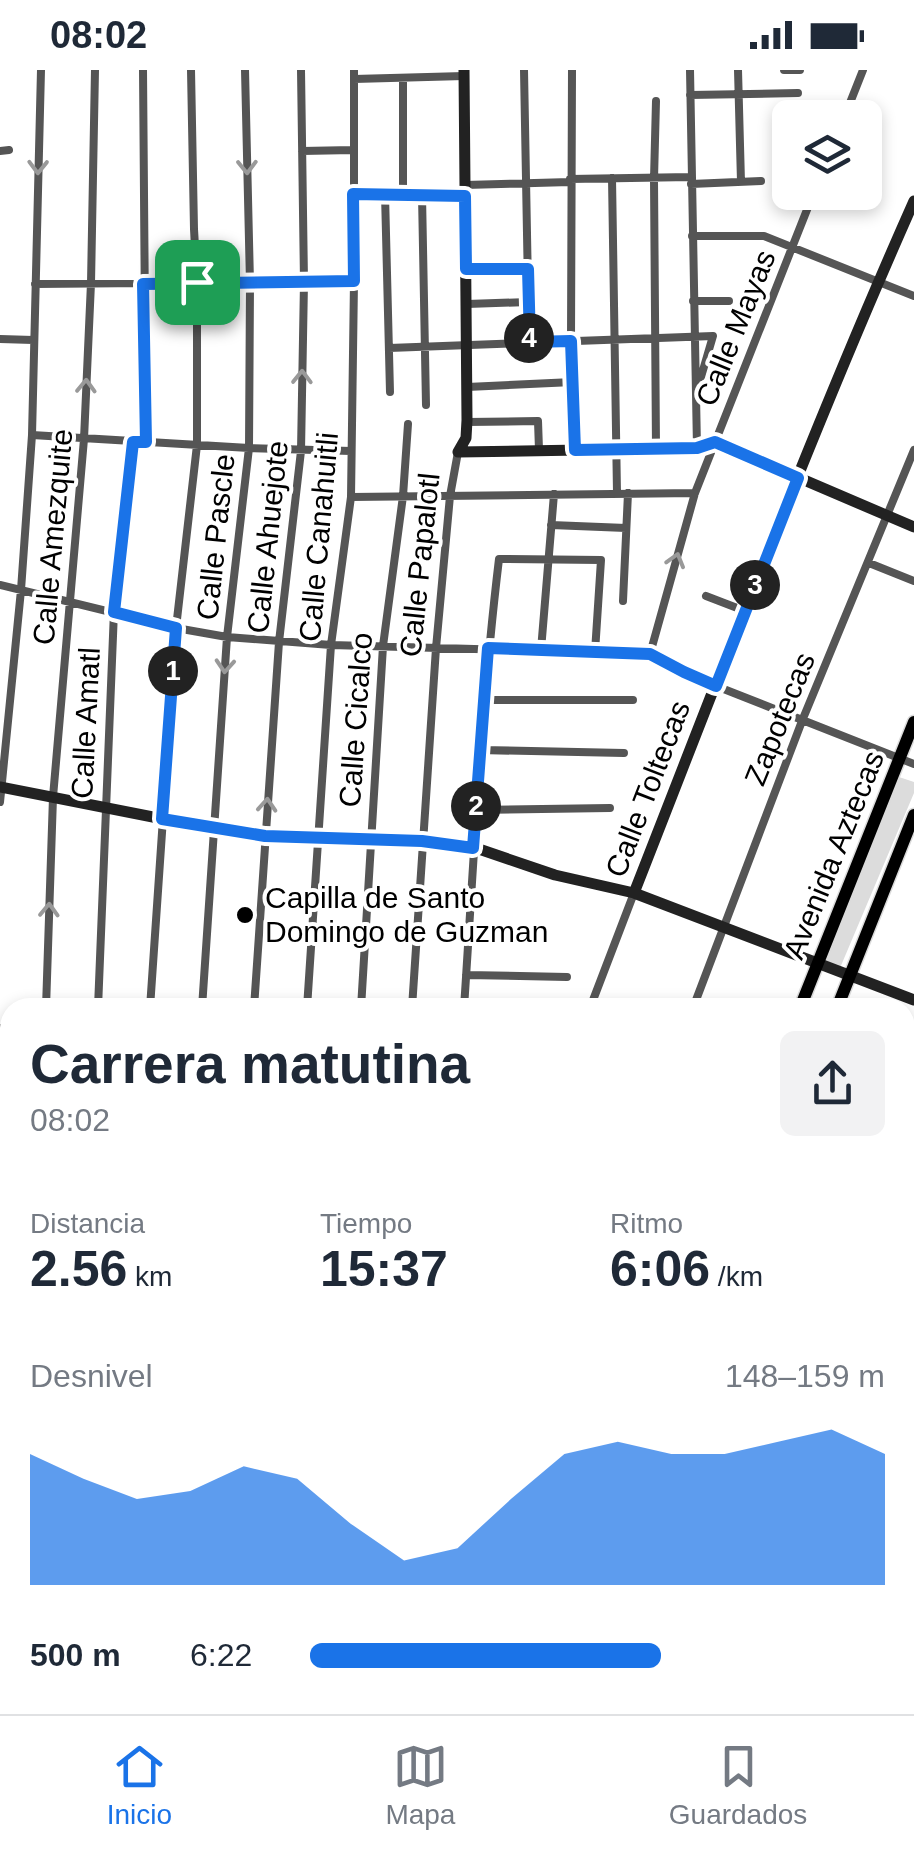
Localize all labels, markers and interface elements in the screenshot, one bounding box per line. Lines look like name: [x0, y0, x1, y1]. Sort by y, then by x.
text: 08:02: [50, 14, 147, 56]
map controls: [772, 100, 882, 210]
button: layers: [772, 100, 882, 210]
one-way arrow: [28, 160, 49, 176]
one-way arrow: [236, 160, 258, 176]
pin: [155, 240, 240, 325]
street label: Calle Mayas: [689, 245, 782, 411]
icon: arrive: [170, 255, 225, 310]
pin: 4: [504, 313, 554, 363]
text: 4: [521, 322, 537, 353]
one-way arrow: [292, 369, 313, 385]
one-way arrow: [76, 377, 97, 393]
street label: Calle Amezquite: [27, 428, 78, 646]
street label: Calle Canahuitli: [293, 431, 344, 643]
street label: Calle Ahuejote: [241, 439, 294, 635]
street label: Calle Pascle: [190, 452, 241, 622]
street label: Calle Papalotl: [393, 471, 446, 659]
one-way arrow: [665, 552, 686, 569]
pin: 3: [730, 560, 780, 610]
text: 3: [747, 569, 763, 600]
street label: Calle Cicalco: [333, 631, 378, 808]
street label: Calle Amatl: [65, 646, 106, 800]
pin: 1: [148, 646, 198, 696]
street label: Zapotecas: [738, 648, 821, 790]
text: 1: [165, 655, 181, 686]
one-way arrow: [215, 659, 237, 675]
street label: Calle Toltecas: [599, 696, 696, 882]
street label: Avenida Aztecas: [777, 746, 890, 964]
pin: 2: [451, 781, 501, 831]
text: 2: [468, 790, 484, 821]
one-way arrow: [256, 797, 278, 813]
place label: Capilla de Santo Domingo de Guzman: [265, 881, 548, 948]
one-way arrow: [38, 902, 59, 918]
marker: Capilla de Santo Domingo de Guzman: [234, 904, 256, 926]
button: share: [780, 1031, 885, 1136]
text: Carrera matutina: [30, 1033, 470, 1095]
text: 08:02: [30, 1102, 110, 1138]
text: Distancia: [30, 1208, 145, 1239]
text: Tiempo: [320, 1208, 412, 1239]
text: Ritmo: [610, 1208, 683, 1239]
text: 2.56: [30, 1241, 127, 1297]
text: 15:37: [320, 1241, 448, 1297]
text: 6:06: [610, 1241, 710, 1297]
text: km: [127, 1261, 172, 1292]
text: /km: [710, 1261, 763, 1292]
text: Desnivel: [30, 1358, 153, 1394]
text: 148–159 m: [725, 1358, 885, 1394]
text: 500 m: [30, 1637, 121, 1673]
text: 6:22: [190, 1637, 252, 1673]
tab: Inicio: [107, 1739, 172, 1831]
tab: Mapa: [385, 1739, 455, 1831]
tab: Guardados: [669, 1739, 807, 1831]

